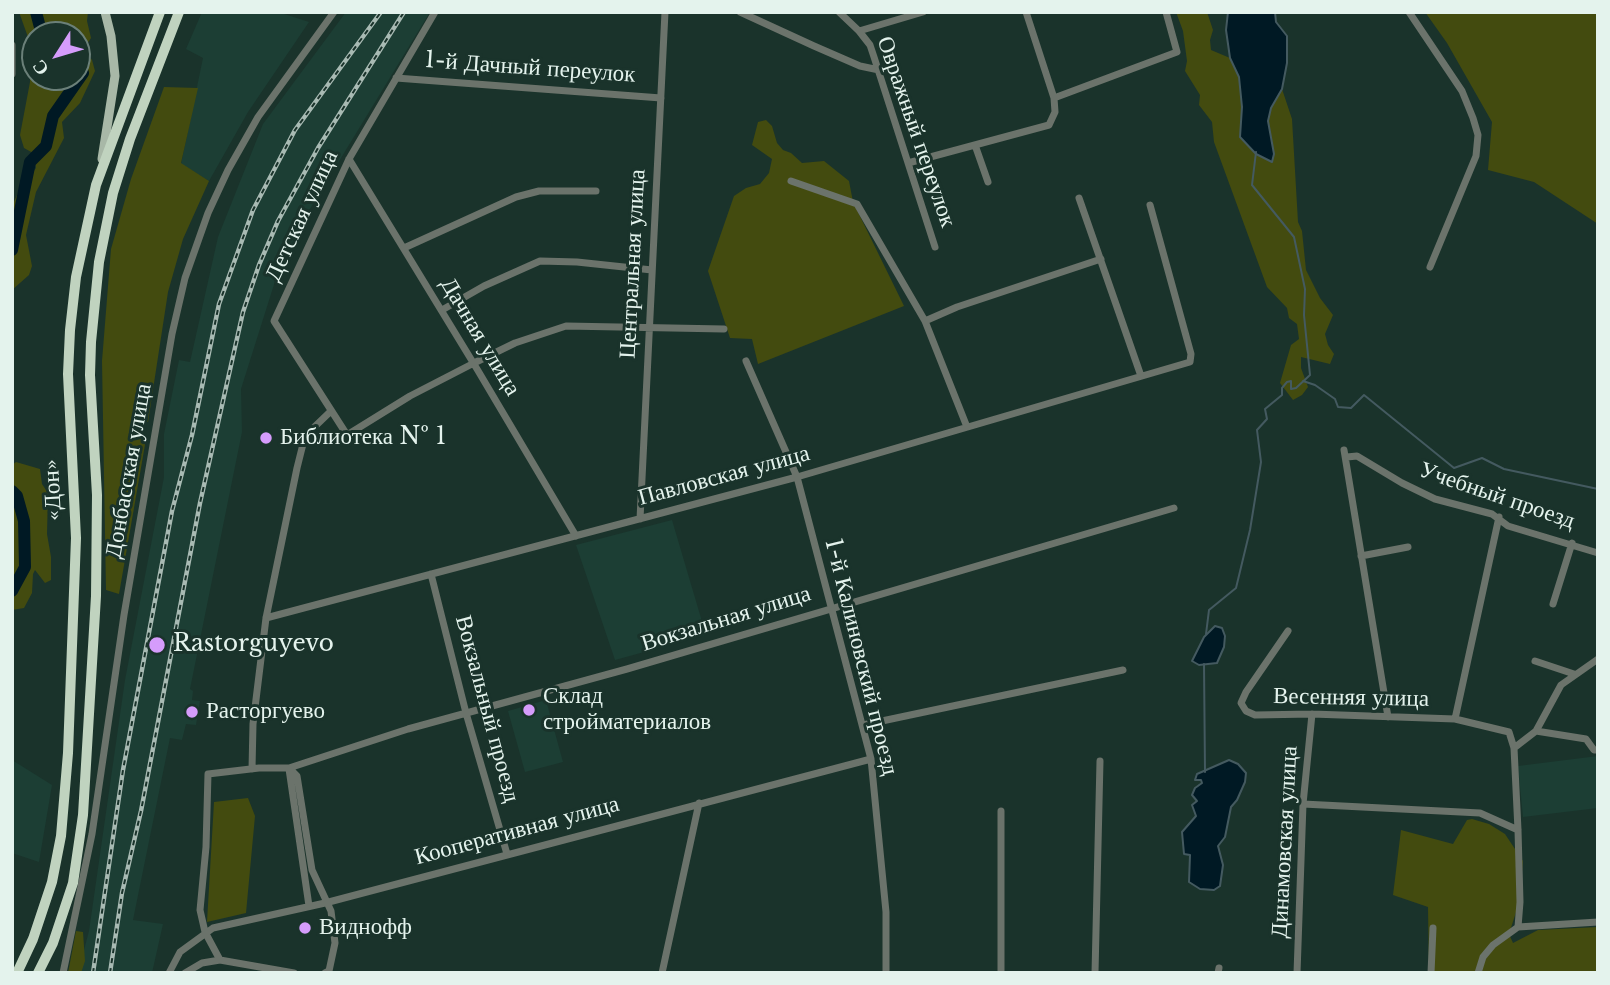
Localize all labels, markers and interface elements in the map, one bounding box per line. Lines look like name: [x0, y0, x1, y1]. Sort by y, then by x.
north arrow: [21, 21, 91, 91]
street label: Овражный переулок: [870, 33, 962, 231]
street label: 1-й Дачный переулок: [424, 47, 636, 89]
text: С: [27, 55, 54, 80]
street label: Детская улица: [260, 146, 344, 286]
street label: Центральная улица: [614, 168, 652, 360]
street label: Дачная улица: [434, 273, 526, 401]
street label: Донбасская улица: [100, 382, 158, 560]
place label: Библиотека № 1: [280, 424, 446, 452]
marker: Библиотека № 1: [258, 430, 274, 446]
street label: Павловская улица: [635, 440, 813, 512]
street label: Учебный проезд: [1416, 456, 1578, 536]
street label: «Дон»: [38, 458, 68, 522]
street label: 1-й Калиновский проезд: [818, 536, 904, 778]
street label: Вокзальная улица: [638, 580, 814, 658]
street label: Вокзальный проезд: [449, 613, 525, 805]
place label: Rastorguyevo: [173, 631, 334, 659]
marker: Rastorguyevo: [147, 635, 167, 655]
place label: Склад стройматериалов: [543, 683, 711, 737]
street label: Весенняя улица: [1273, 683, 1429, 713]
place label: Расторгуево: [206, 698, 325, 726]
marker: Склад стройматериалов: [521, 702, 537, 718]
marker: Расторгуево: [184, 704, 200, 720]
street label: Динамовская улица: [1266, 745, 1304, 939]
street label: Кооперативная улица: [412, 790, 622, 872]
place label: Виднофф: [319, 914, 412, 942]
marker: Виднофф: [297, 920, 313, 936]

